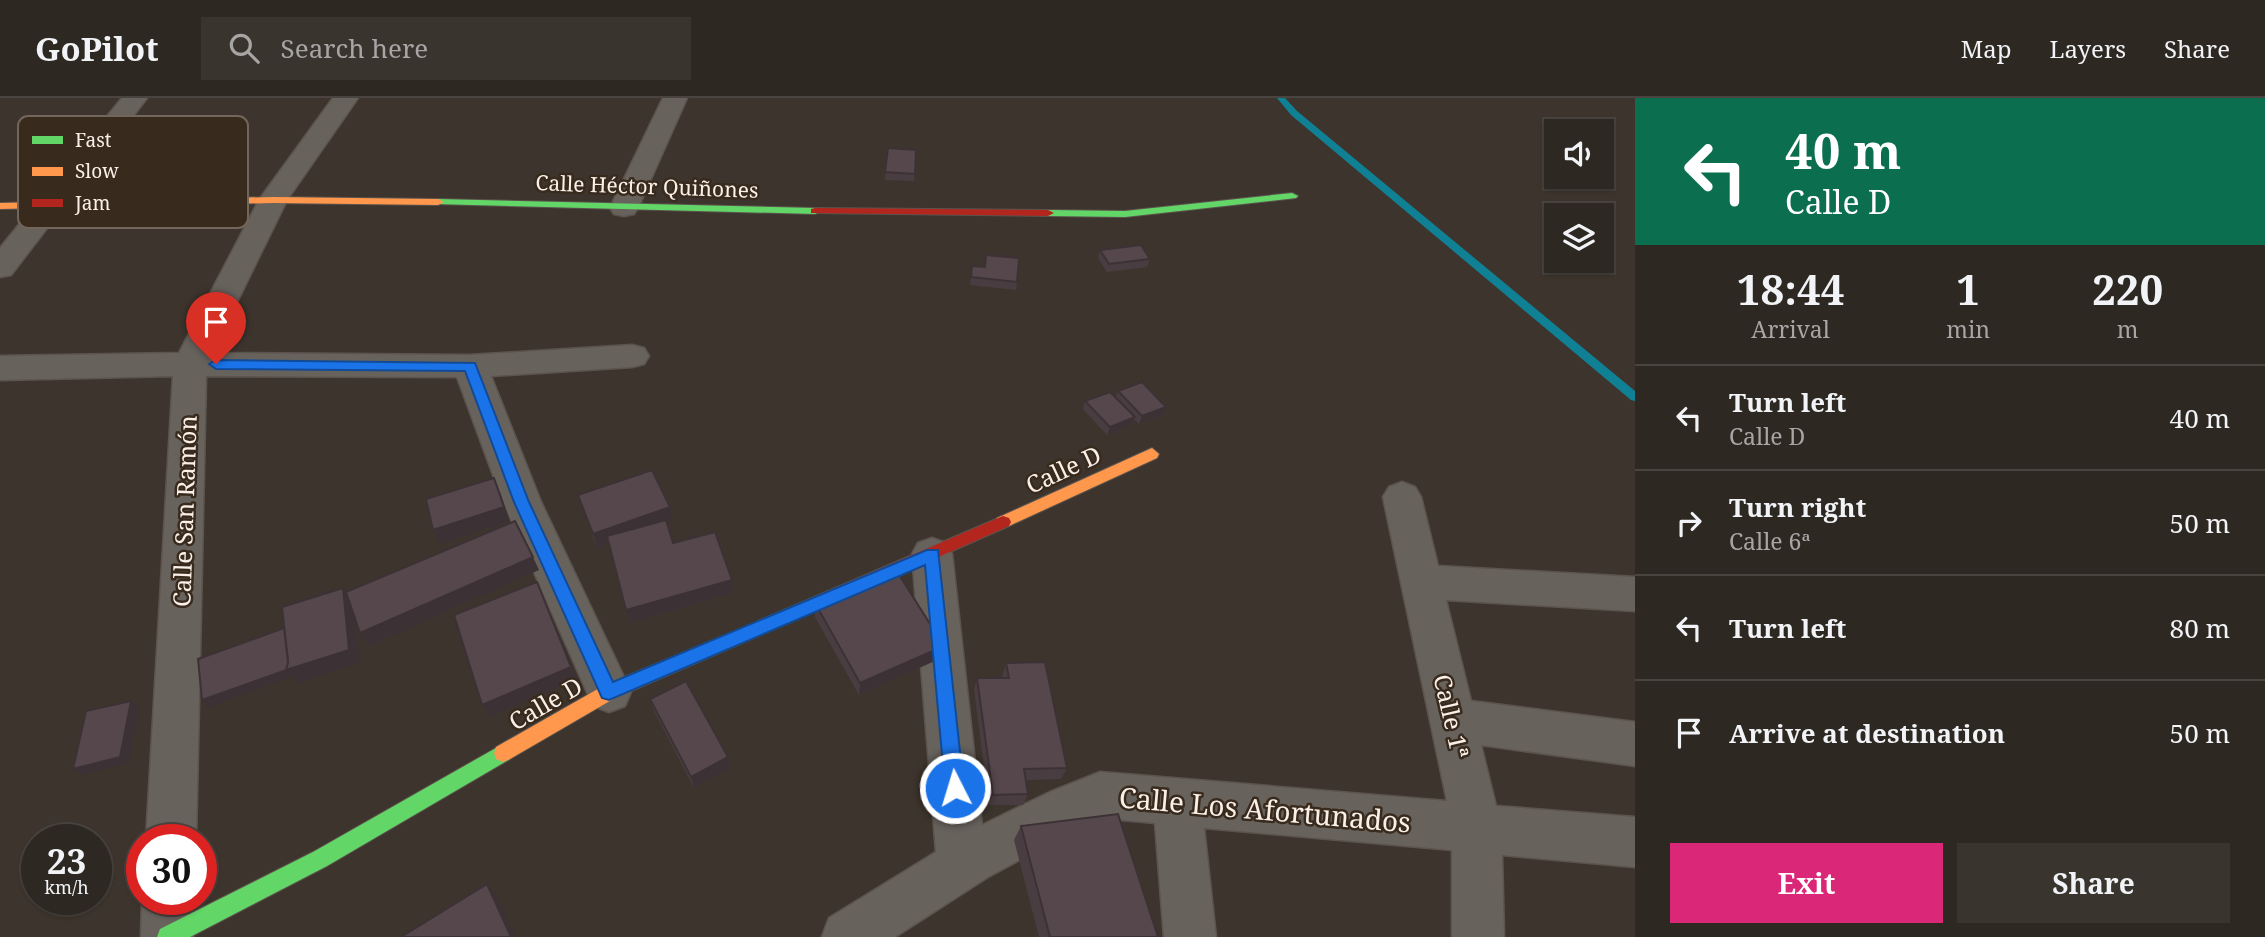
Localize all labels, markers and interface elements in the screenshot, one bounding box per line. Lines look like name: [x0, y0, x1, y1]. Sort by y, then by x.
search box: [201, 17, 691, 80]
text: GoPilot: [35, 26, 159, 71]
icon: search: [225, 29, 263, 67]
text: Search here: [281, 30, 428, 66]
text: Map: [1961, 32, 2012, 65]
text: Layers: [2050, 32, 2126, 65]
text: Share: [2164, 32, 2230, 65]
legend: [18, 116, 248, 228]
text: 40 m: [1785, 117, 1901, 183]
map controls: [1544, 119, 1614, 273]
button: sound: [1544, 119, 1614, 189]
icon: left: [1670, 126, 1761, 217]
text: Fast: [75, 127, 112, 153]
text: Slow: [75, 158, 119, 184]
street label: Calle Héctor Quiñones: [535, 168, 759, 204]
text: Calle D: [1785, 180, 1891, 223]
text: Jam: [74, 190, 110, 216]
button: layers: [1544, 203, 1614, 273]
text: 18:44: [1737, 260, 1844, 317]
text: 1: [1956, 260, 1980, 317]
text: 220: [2092, 260, 2163, 317]
pin: [186, 292, 246, 364]
icon: arrive: [197, 303, 235, 341]
text: Arrival: [1751, 313, 1830, 345]
text: min: [1946, 313, 1990, 345]
text: m: [2117, 313, 2138, 345]
text: Turn left: [1729, 384, 1846, 420]
icon: left: [1670, 399, 1708, 437]
text: 40 m: [2170, 400, 2230, 436]
street label: Calle San Ramón: [164, 415, 204, 607]
text: Calle D: [1729, 420, 1805, 452]
street label: Calle D: [1020, 437, 1106, 501]
text: Turn right: [1729, 489, 1866, 525]
icon: right: [1670, 504, 1708, 542]
text: 50 m: [2170, 505, 2230, 541]
text: Calle 6ª: [1729, 525, 1810, 557]
icon: left: [1670, 609, 1708, 647]
text: Turn left: [1729, 610, 1846, 646]
text: 80 m: [2170, 610, 2230, 646]
street label: Calle D: [502, 669, 588, 737]
street label: Calle 1ª: [1426, 671, 1478, 761]
icon: arrive: [1670, 714, 1708, 752]
text: Arrive at destination: [1729, 715, 2005, 751]
text: 50 m: [2170, 715, 2230, 751]
position arrow: [918, 751, 992, 825]
street label: Calle Los Afortunados: [1117, 777, 1413, 841]
speed limit sign: 30: [126, 824, 217, 915]
text: 23: [47, 837, 86, 884]
button: Exit: [1670, 843, 1943, 923]
button: Share: [1957, 843, 2230, 923]
text: km/h: [44, 875, 89, 899]

